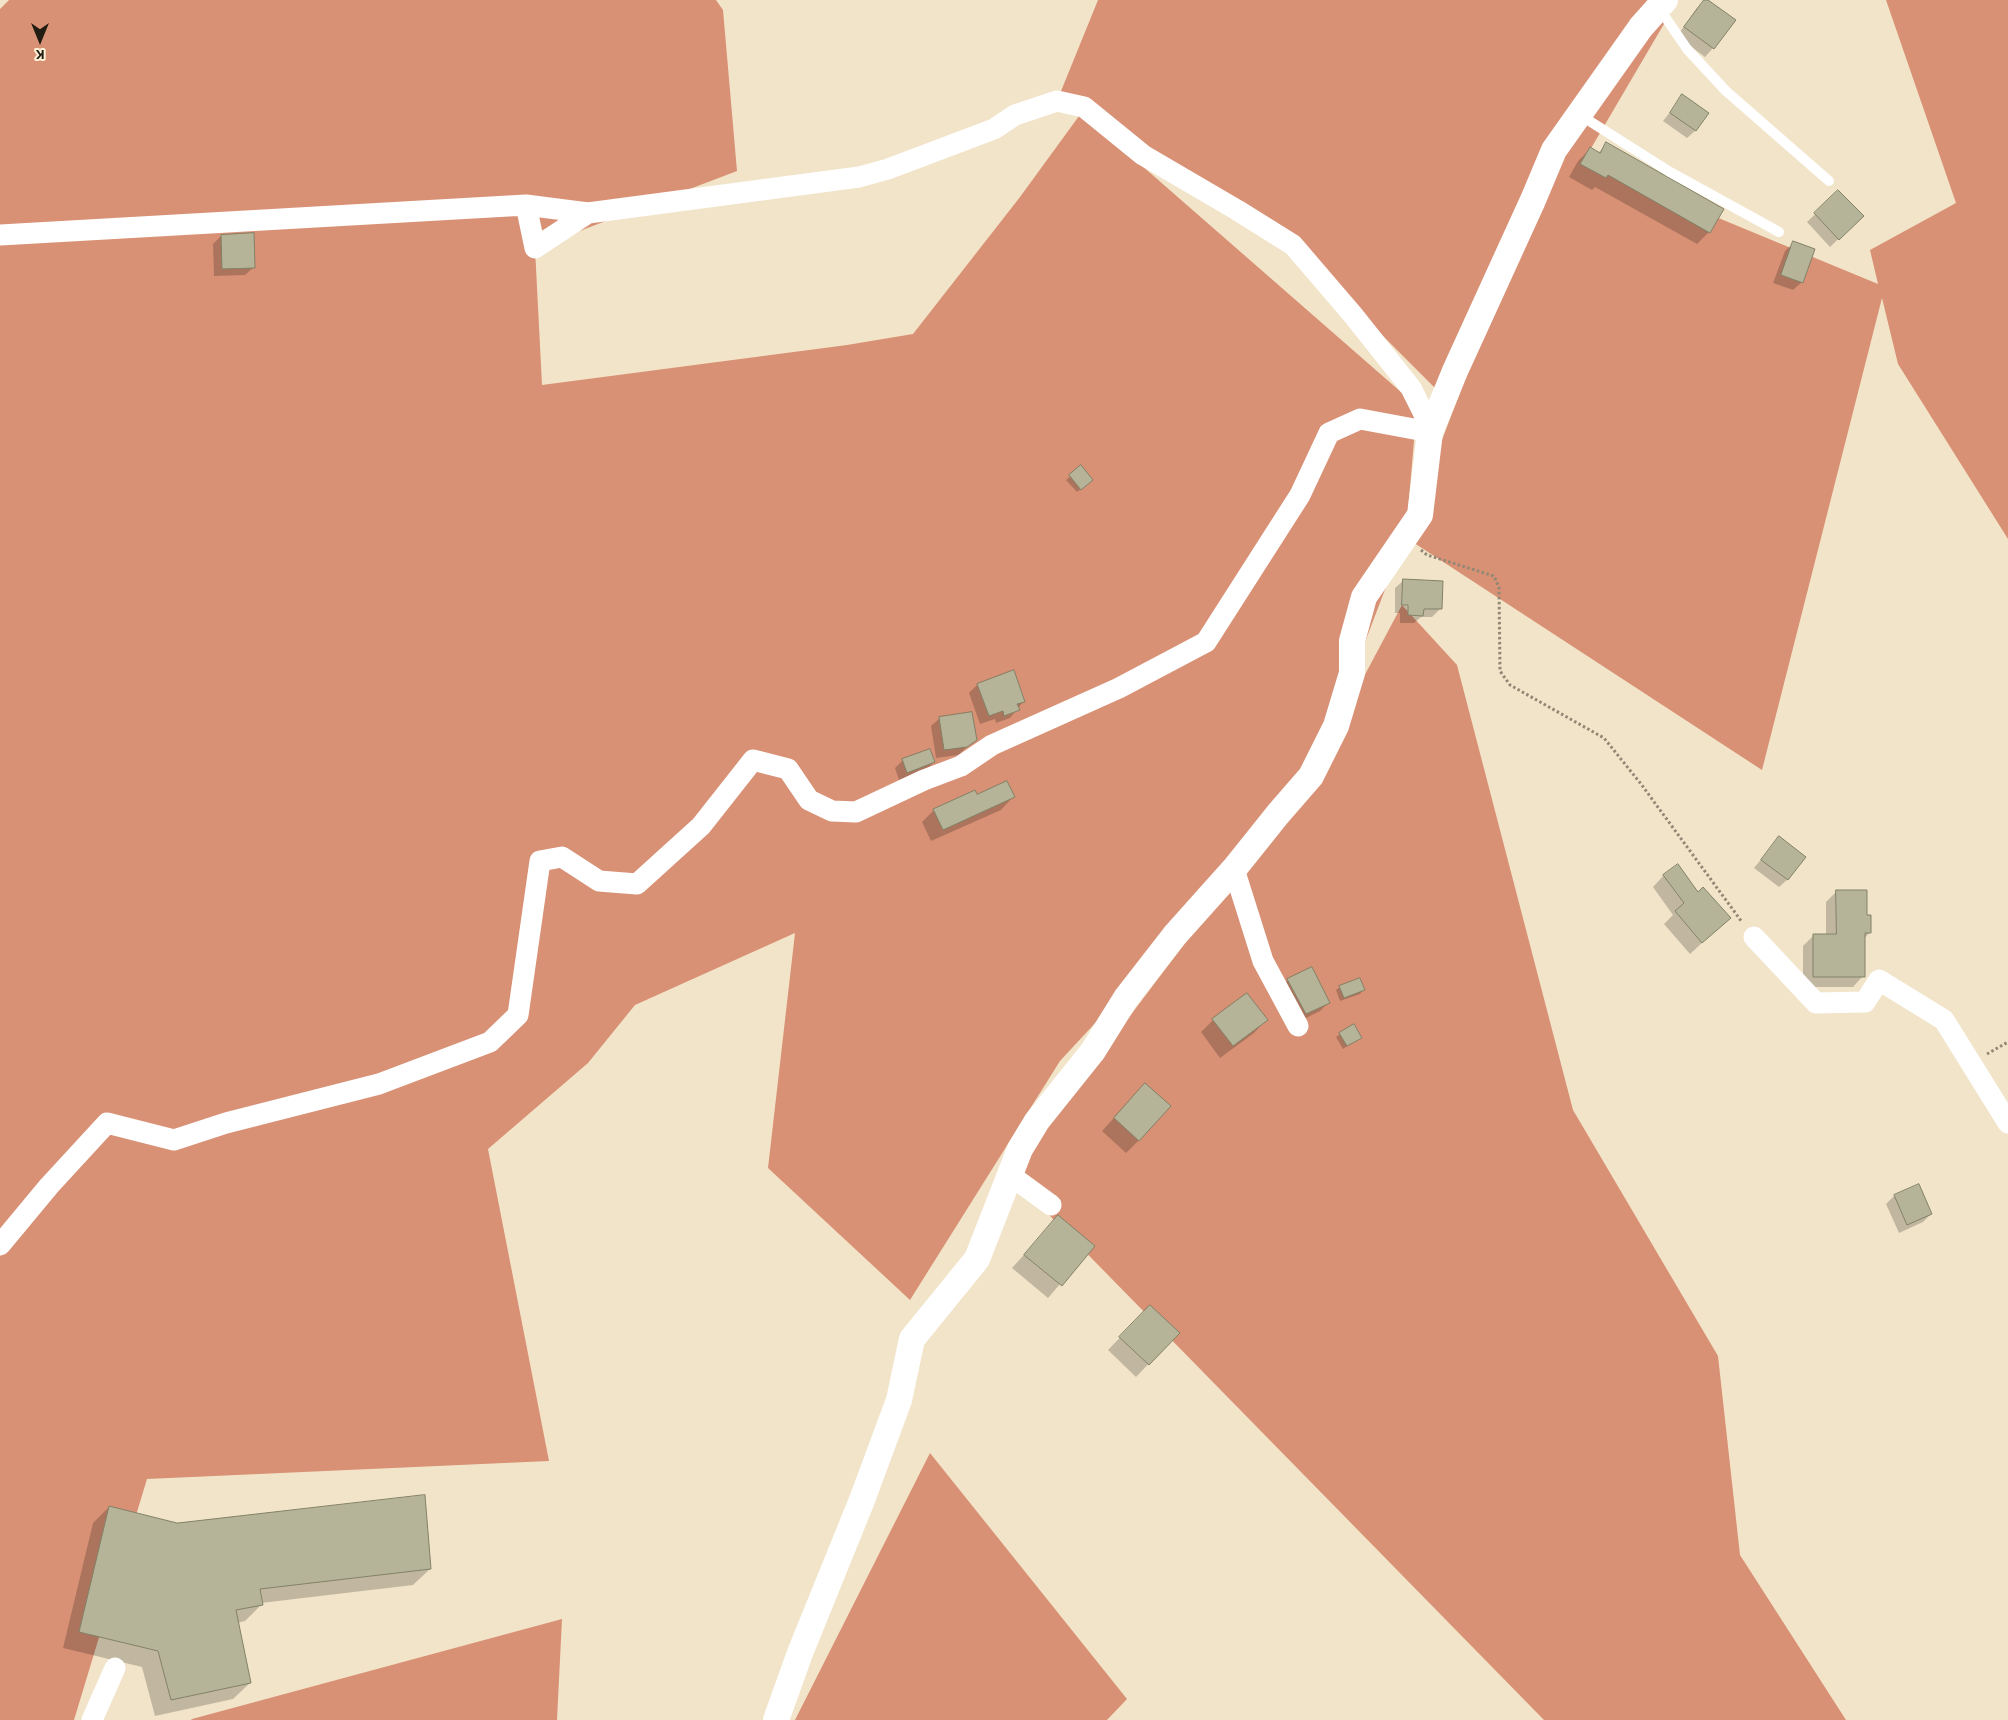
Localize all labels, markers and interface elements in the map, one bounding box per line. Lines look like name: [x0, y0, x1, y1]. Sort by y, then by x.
north arrow: [15, 15, 65, 65]
text: K: [36, 47, 44, 64]

